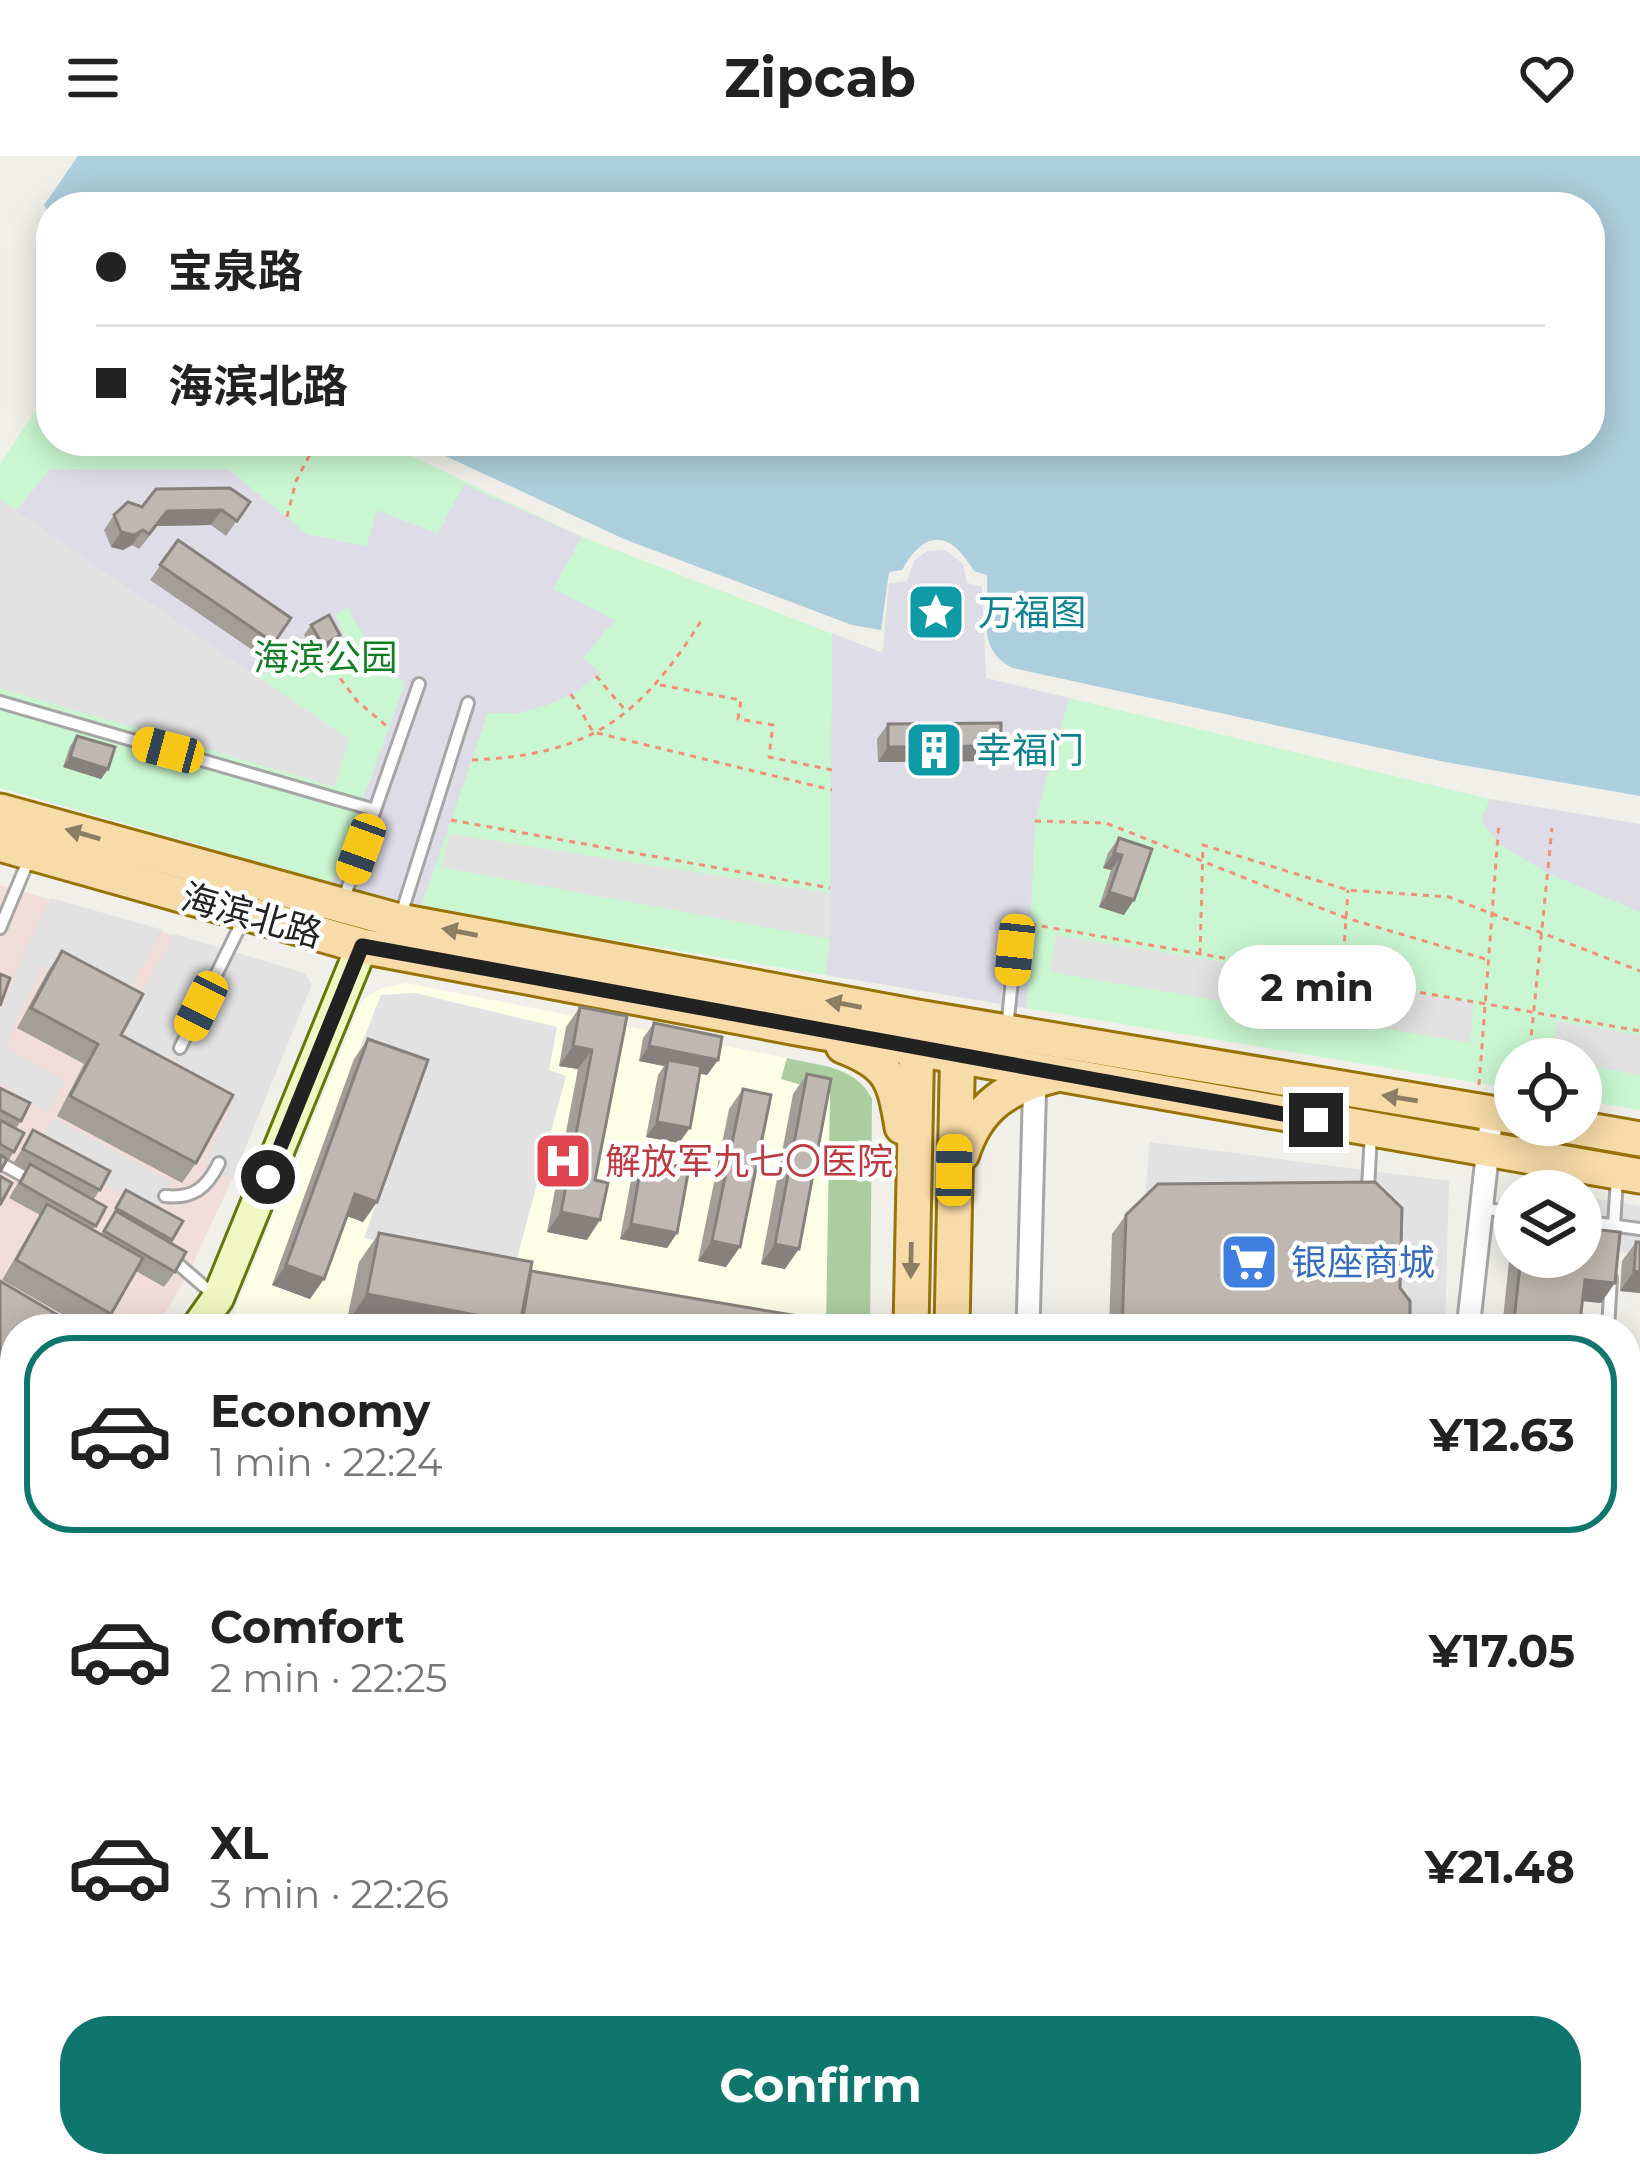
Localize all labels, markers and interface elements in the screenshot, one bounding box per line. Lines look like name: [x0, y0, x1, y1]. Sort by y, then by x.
icon: menu: [60, 45, 126, 111]
text: Zipcab: [724, 45, 916, 111]
icon: heart: [1514, 45, 1580, 111]
text: 宝泉路: [168, 243, 303, 298]
text: 海滨北路: [168, 358, 348, 413]
place icon: 万福图: [905, 581, 967, 643]
place label: 万福图: [978, 590, 1086, 634]
park label: 海滨公园: [253, 635, 397, 679]
building icon: 幸福门: [903, 719, 965, 781]
car: [129, 723, 207, 777]
place label: 幸福门: [976, 728, 1084, 772]
car: [332, 809, 390, 889]
one-way arrow: [64, 824, 101, 843]
street label: 海滨北路: [177, 874, 327, 956]
car: [993, 912, 1037, 988]
one-way arrow: [441, 922, 479, 941]
callout: 2 min: [1217, 946, 1415, 1030]
text: 2 min: [1260, 963, 1374, 1011]
car: [169, 966, 233, 1046]
one-way arrow: [824, 994, 862, 1013]
map controls: [1494, 1038, 1602, 1278]
button: locate: [1494, 1038, 1602, 1146]
one-way arrow: [1380, 1088, 1418, 1106]
route end: [1289, 1093, 1343, 1147]
hospital icon: 解放军九七〇医院: [532, 1130, 594, 1192]
car: [935, 1134, 973, 1206]
place label: 解放军九七〇医院: [605, 1139, 893, 1183]
route start: [241, 1150, 295, 1204]
button: layers: [1494, 1170, 1602, 1278]
supermarket icon: 银座商城: [1218, 1231, 1280, 1293]
place label: 银座商城: [1291, 1240, 1435, 1284]
one-way arrow: [902, 1242, 921, 1280]
icon: car: [66, 1380, 174, 1488]
text: Economy: [210, 1383, 430, 1438]
text: ¥12.63: [1429, 1407, 1575, 1462]
text: 1 min · 22:24: [210, 1438, 442, 1486]
icon: car: [66, 1596, 174, 1704]
text: Comfort: [210, 1599, 405, 1654]
text: ¥17.05: [1429, 1623, 1575, 1678]
text: 2 min · 22:25: [210, 1654, 448, 1702]
icon: car: [66, 1812, 174, 1920]
text: XL: [210, 1815, 268, 1870]
text: ¥21.48: [1425, 1839, 1575, 1894]
text: 3 min · 22:26: [210, 1870, 449, 1918]
button: Confirm: [60, 2016, 1581, 2154]

